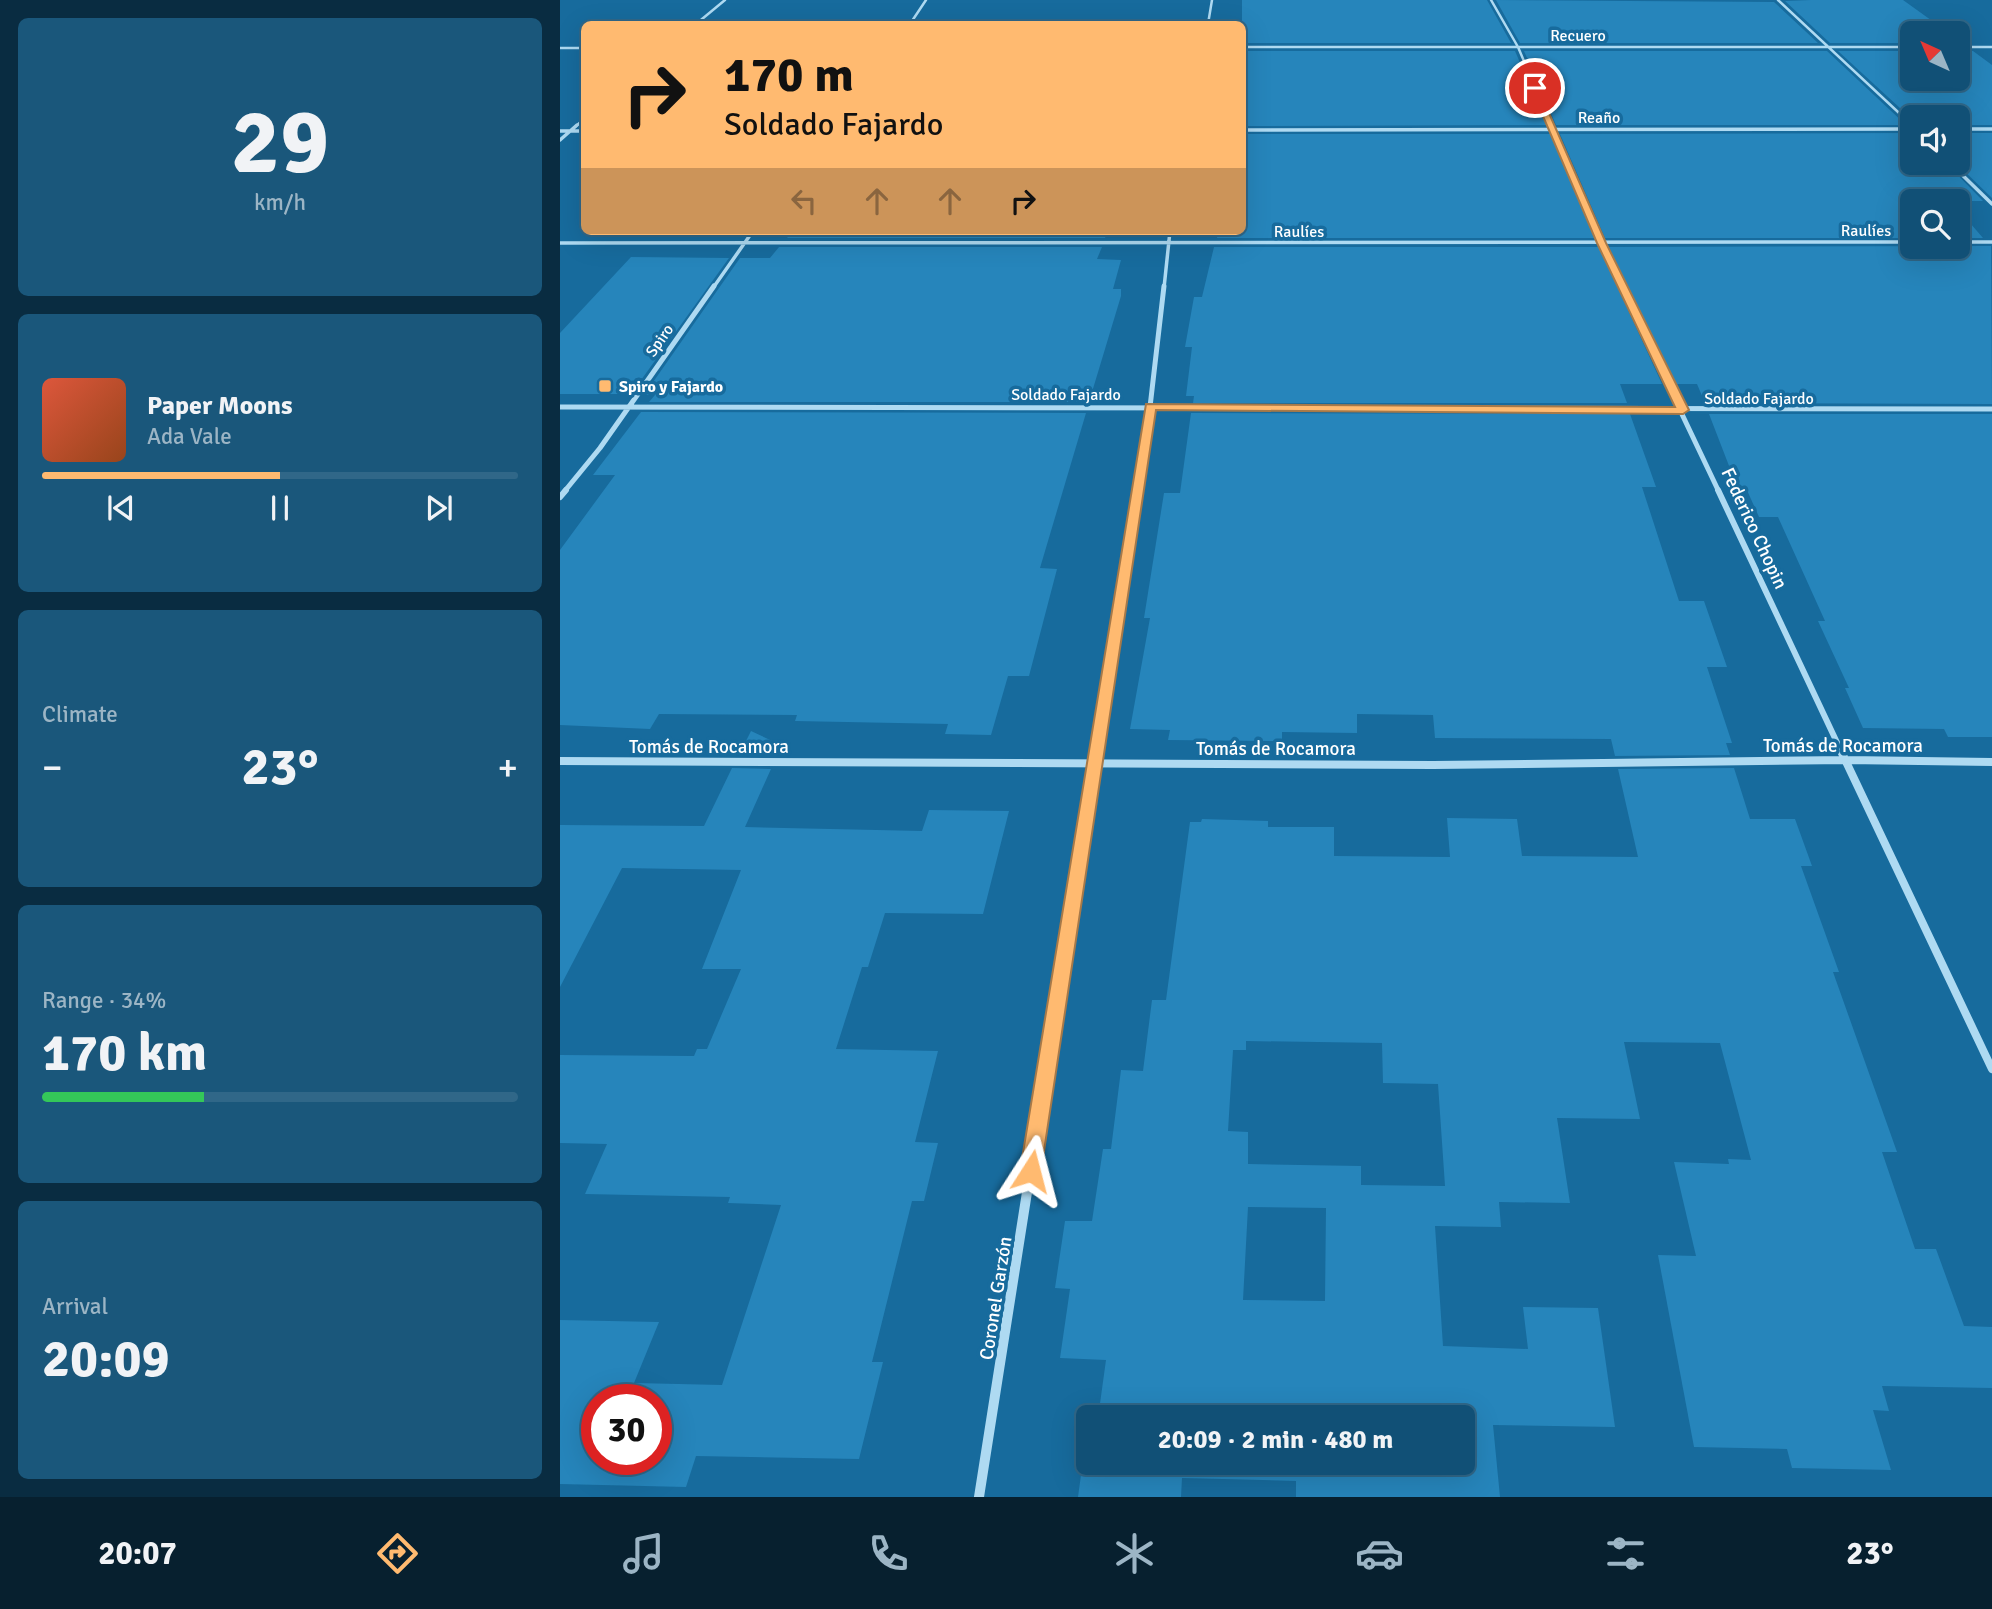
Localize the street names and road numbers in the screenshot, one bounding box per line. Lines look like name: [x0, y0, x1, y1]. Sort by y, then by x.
street label: Recuero: [1550, 26, 1606, 46]
street label: Reaño: [1578, 108, 1620, 128]
street label: Raulíes: [1841, 221, 1891, 241]
street label: Raulíes: [1274, 222, 1324, 242]
street label: Spiro: [641, 320, 678, 361]
street label: Soldado Fajardo: [1011, 385, 1121, 405]
street label: Soldado Fajardo: [1704, 389, 1814, 409]
street label: Federico Chopin: [1716, 464, 1793, 593]
street label: Tomás de Rocamora: [1763, 734, 1923, 758]
street label: Tomás de Rocamora: [629, 735, 789, 759]
street label: Tomás de Rocamora: [1196, 737, 1356, 761]
street label: Coronel Garzón: [974, 1235, 1018, 1362]

